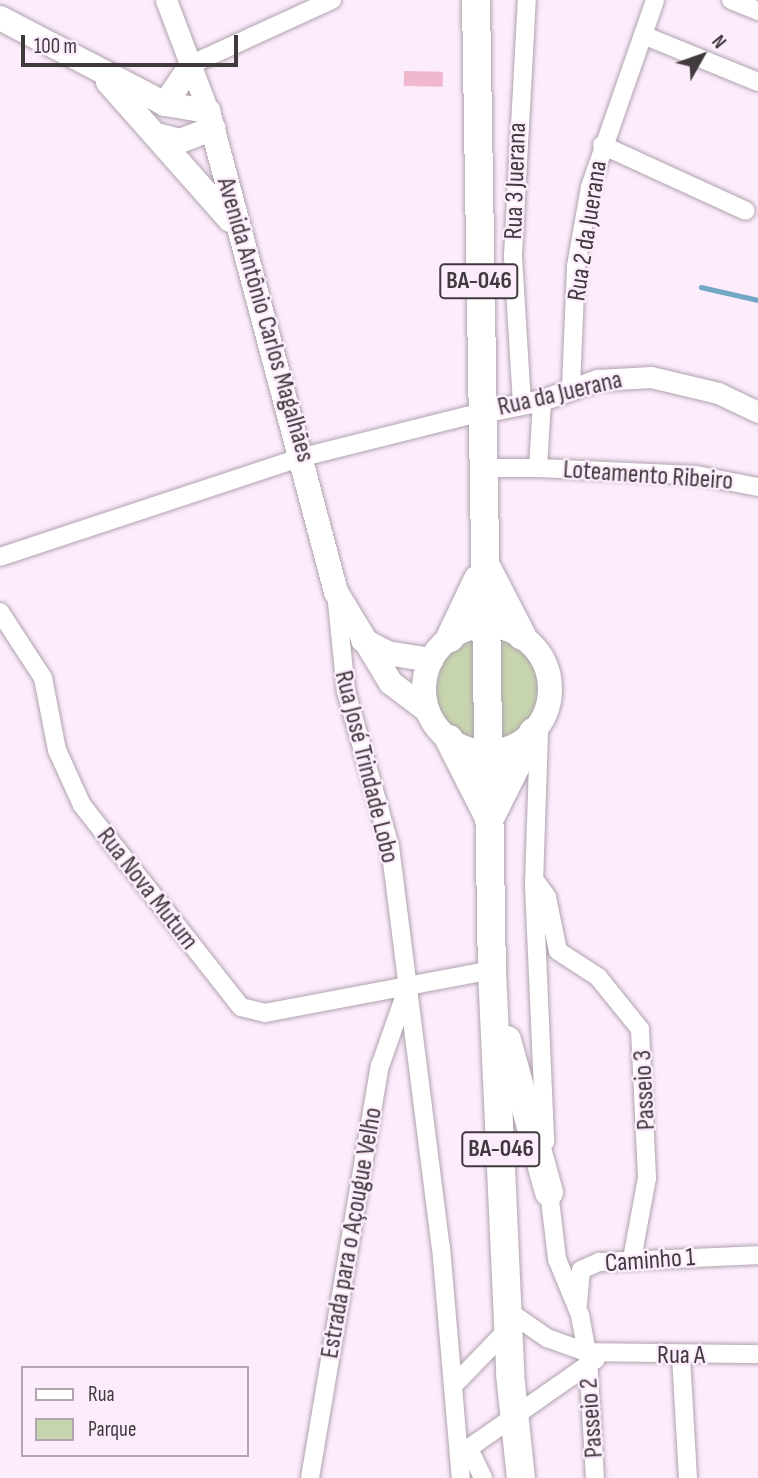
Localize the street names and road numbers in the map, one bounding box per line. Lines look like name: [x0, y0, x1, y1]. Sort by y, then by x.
street label: Rua 3 Juerana: [498, 122, 534, 240]
street label: Rua 2 da Juerana: [562, 159, 614, 303]
street label: Avenida Antônio Carlos Magalhães: [209, 174, 321, 466]
road number: BA-046: [439, 260, 519, 302]
street label: Rua da Juerana: [495, 365, 625, 423]
street label: Loteamento Ribeiro: [562, 455, 734, 497]
street label: Rua José Trindade Lobo: [327, 668, 405, 866]
street label: Rua Nova Mutum: [90, 822, 204, 956]
street label: Passeio 3: [627, 1049, 663, 1131]
street label: Estrada para o Açougue Velho: [315, 1105, 389, 1361]
road number: BA-046: [461, 1128, 541, 1170]
street label: Caminho 1: [604, 1242, 696, 1280]
street label: Rua A: [657, 1340, 705, 1372]
street label: Passeio 2: [574, 1377, 610, 1459]

